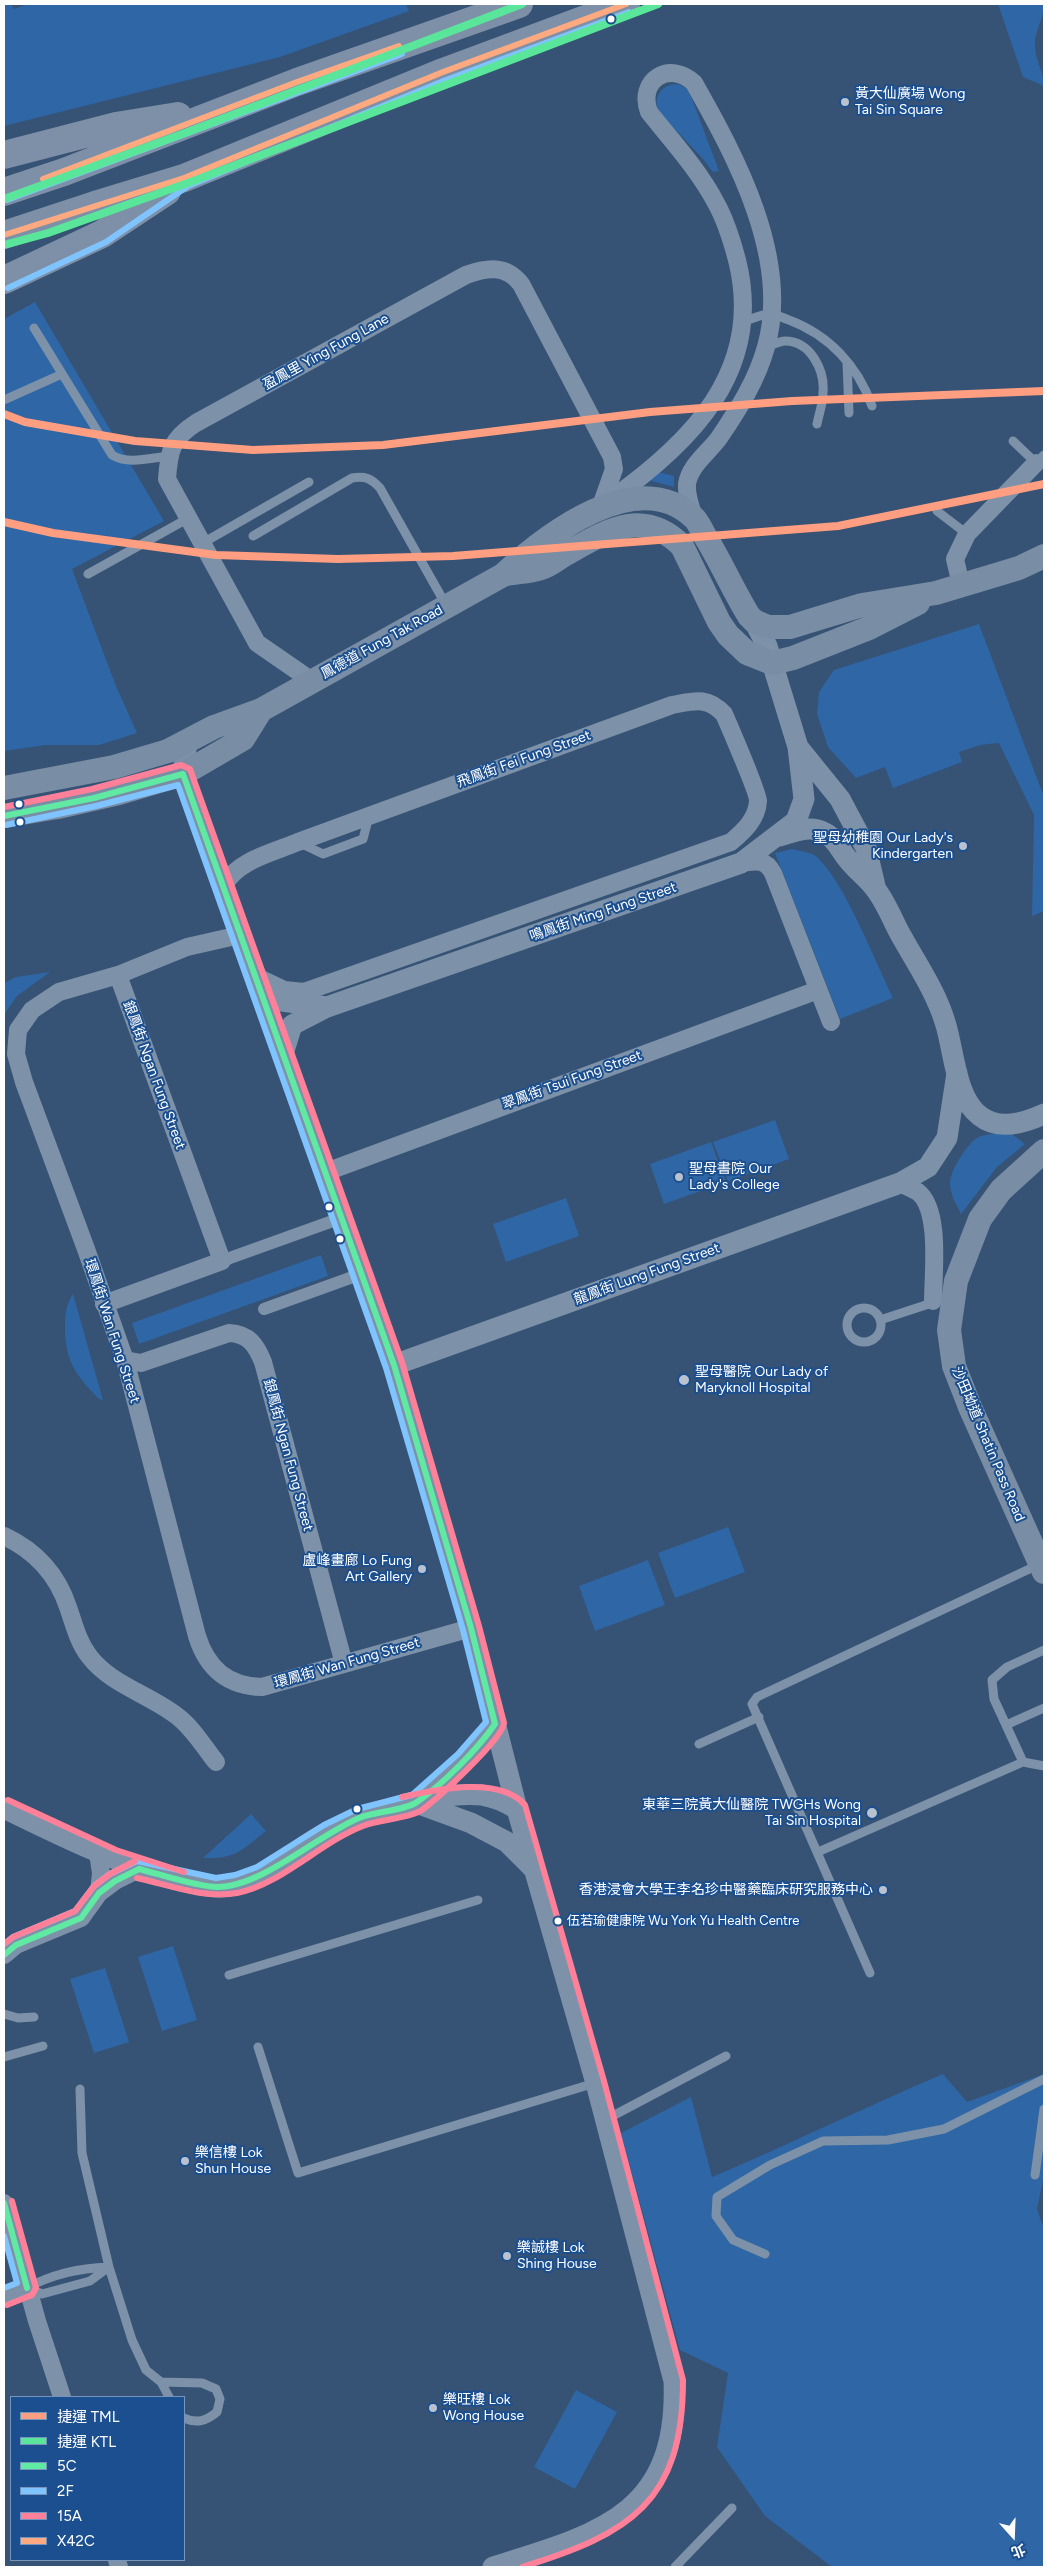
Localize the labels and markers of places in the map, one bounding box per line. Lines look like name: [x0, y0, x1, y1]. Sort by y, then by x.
unlabelled marker: [606, 14, 616, 24]
place label: 黃大仙廣場 Wong Tai Sin Square: [855, 86, 965, 118]
marker: 黃大仙廣場 Wong Tai Sin Square: [839, 96, 851, 108]
unlabelled marker: [14, 799, 24, 809]
unlabelled marker: [15, 817, 25, 827]
place label: 聖母幼稚園 Our Lady's Kindergarten: [813, 830, 953, 862]
marker: 聖母幼稚園 Our Lady's Kindergarten: [957, 840, 969, 852]
place label: 聖母書院 Our Lady's College: [689, 1161, 780, 1194]
marker: 聖母書院 Our Lady's College: [673, 1171, 685, 1183]
unlabelled marker: [324, 1202, 334, 1212]
unlabelled marker: [335, 1234, 345, 1244]
place label: 聖母醫院 Our Lady of Maryknoll Hospital: [695, 1364, 828, 1396]
marker: 聖母醫院 Our Lady of Maryknoll Hospital: [677, 1373, 691, 1387]
place label: 盧峰畫廊 Lo Fung Art Gallery: [302, 1553, 412, 1585]
marker: 盧峰畫廊 Lo Fung Art Gallery: [416, 1563, 428, 1575]
place label: 東華三院黃大仙醫院 TWGHs Wong Tai Sin Hospital: [642, 1797, 861, 1830]
unlabelled marker: [352, 1804, 362, 1814]
marker: 東華三院黃大仙醫院 TWGHs Wong Tai Sin Hospital: [865, 1806, 879, 1820]
place label: 香港浸會大學王李名珍中醫藥臨床研究服務中心: [579, 1882, 873, 1898]
marker: 香港浸會大學王李名珍中醫藥臨床研究服務中心: [877, 1884, 889, 1896]
place label: 伍若瑜健康院 Wu York Yu Health Centre: [567, 1913, 799, 1929]
marker: 伍若瑜健康院 Wu York Yu Health Centre: [553, 1916, 563, 1926]
place label: 樂信樓 Lok Shun House: [195, 2145, 271, 2178]
marker: 樂信樓 Lok Shun House: [179, 2155, 191, 2167]
place label: 樂誠樓 Lok Shing House: [517, 2240, 597, 2272]
marker: 樂誠樓 Lok Shing House: [501, 2250, 513, 2262]
place label: 樂旺樓 Lok Wong House: [443, 2392, 524, 2424]
marker: 樂旺樓 Lok Wong House: [427, 2402, 439, 2414]

